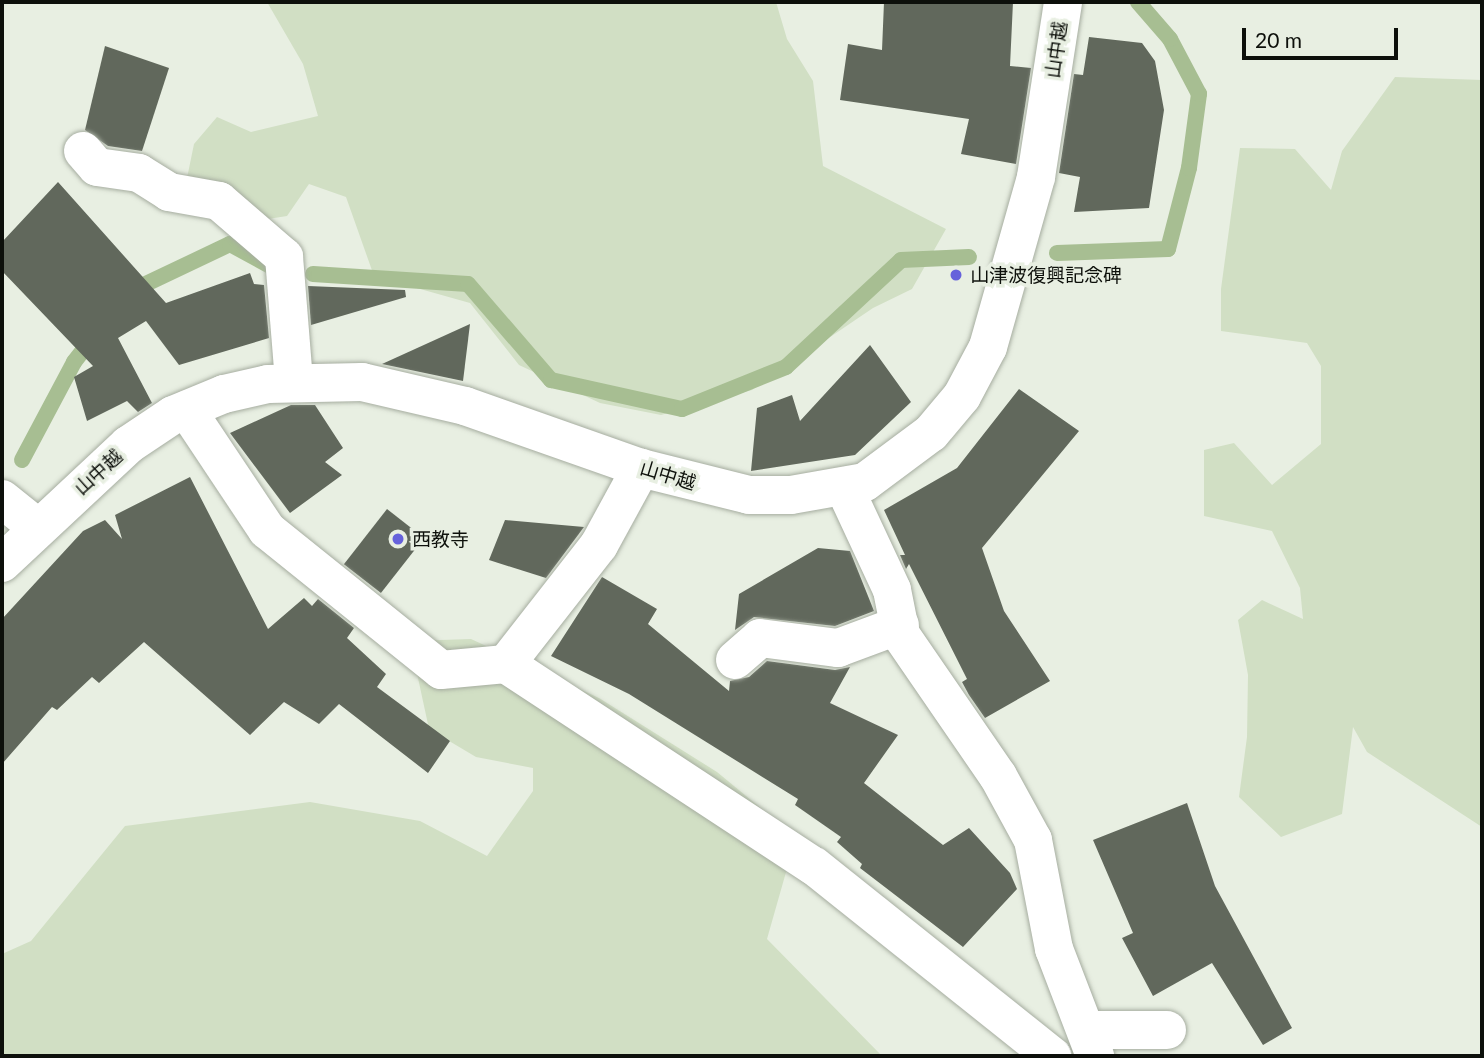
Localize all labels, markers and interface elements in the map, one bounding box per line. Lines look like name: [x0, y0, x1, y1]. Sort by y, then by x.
scale bar: [1246, 14, 1402, 58]
street label: 山中越: [1041, 20, 1071, 80]
text: 20 m: [1255, 27, 1302, 52]
place label: 山津波復興記念碑: [970, 264, 1122, 286]
marker: 山津波復興記念碑: [948, 267, 964, 283]
street label: 山中越: [69, 444, 127, 500]
street label: 山中越: [637, 456, 699, 494]
place label: 西教寺: [412, 528, 469, 550]
marker: 西教寺: [390, 531, 406, 547]

